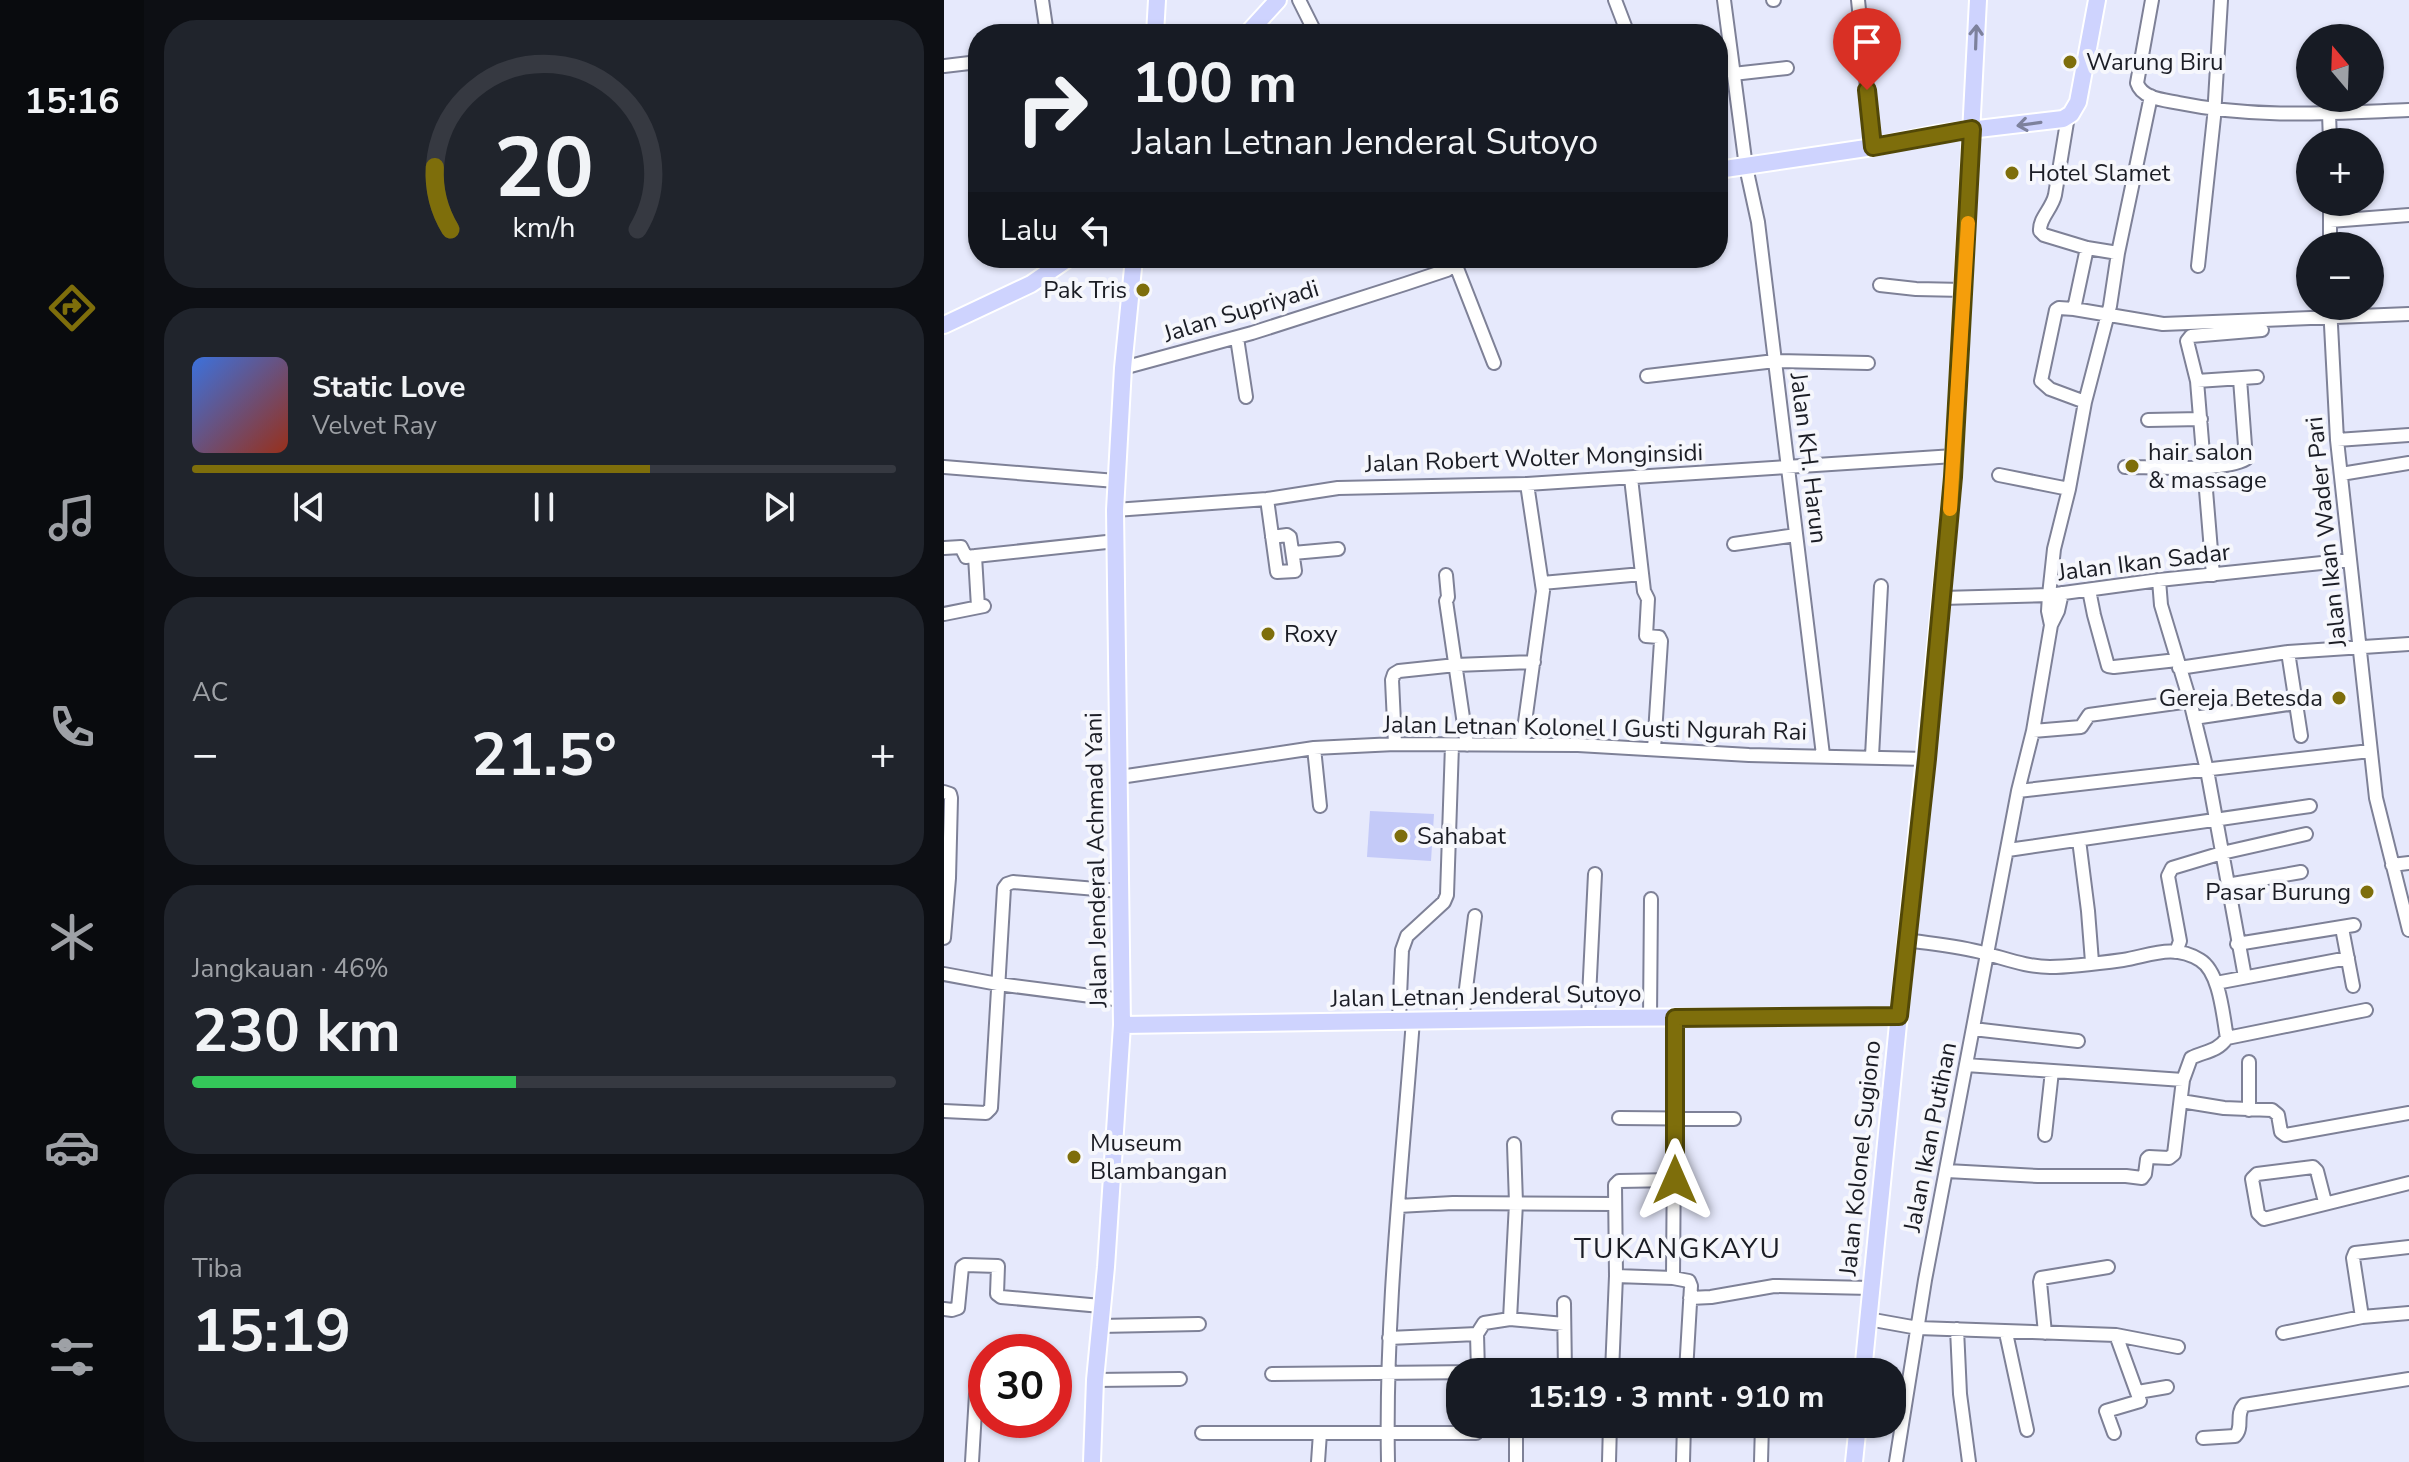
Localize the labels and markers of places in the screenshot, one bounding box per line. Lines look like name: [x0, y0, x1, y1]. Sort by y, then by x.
pin: [1833, 8, 1901, 90]
place label: Warung Biru: [2086, 46, 2224, 78]
marker: Warung Biru: [2061, 53, 2079, 71]
place label: Hotel Slamet: [2028, 157, 2171, 189]
marker: Hotel Slamet: [2003, 164, 2021, 182]
place label: Pak Tris: [1043, 274, 1127, 306]
marker: Pak Tris: [1134, 281, 1152, 299]
place label: hair salon & massage: [2148, 436, 2267, 496]
marker: hair salon & massage: [2123, 457, 2141, 475]
place label: Roxy: [1284, 618, 1338, 650]
marker: Roxy: [1259, 625, 1277, 643]
place label: Gereja Betesda: [2159, 682, 2323, 714]
marker: Gereja Betesda: [2330, 689, 2348, 707]
place label: Sahabat: [1417, 820, 1507, 852]
marker: Sahabat: [1392, 827, 1410, 845]
place label: Pasar Burung: [2205, 876, 2351, 908]
marker: Pasar Burung: [2358, 883, 2376, 901]
place label: Museum Blambangan: [1090, 1127, 1227, 1187]
marker: Museum Blambangan: [1065, 1148, 1083, 1166]

